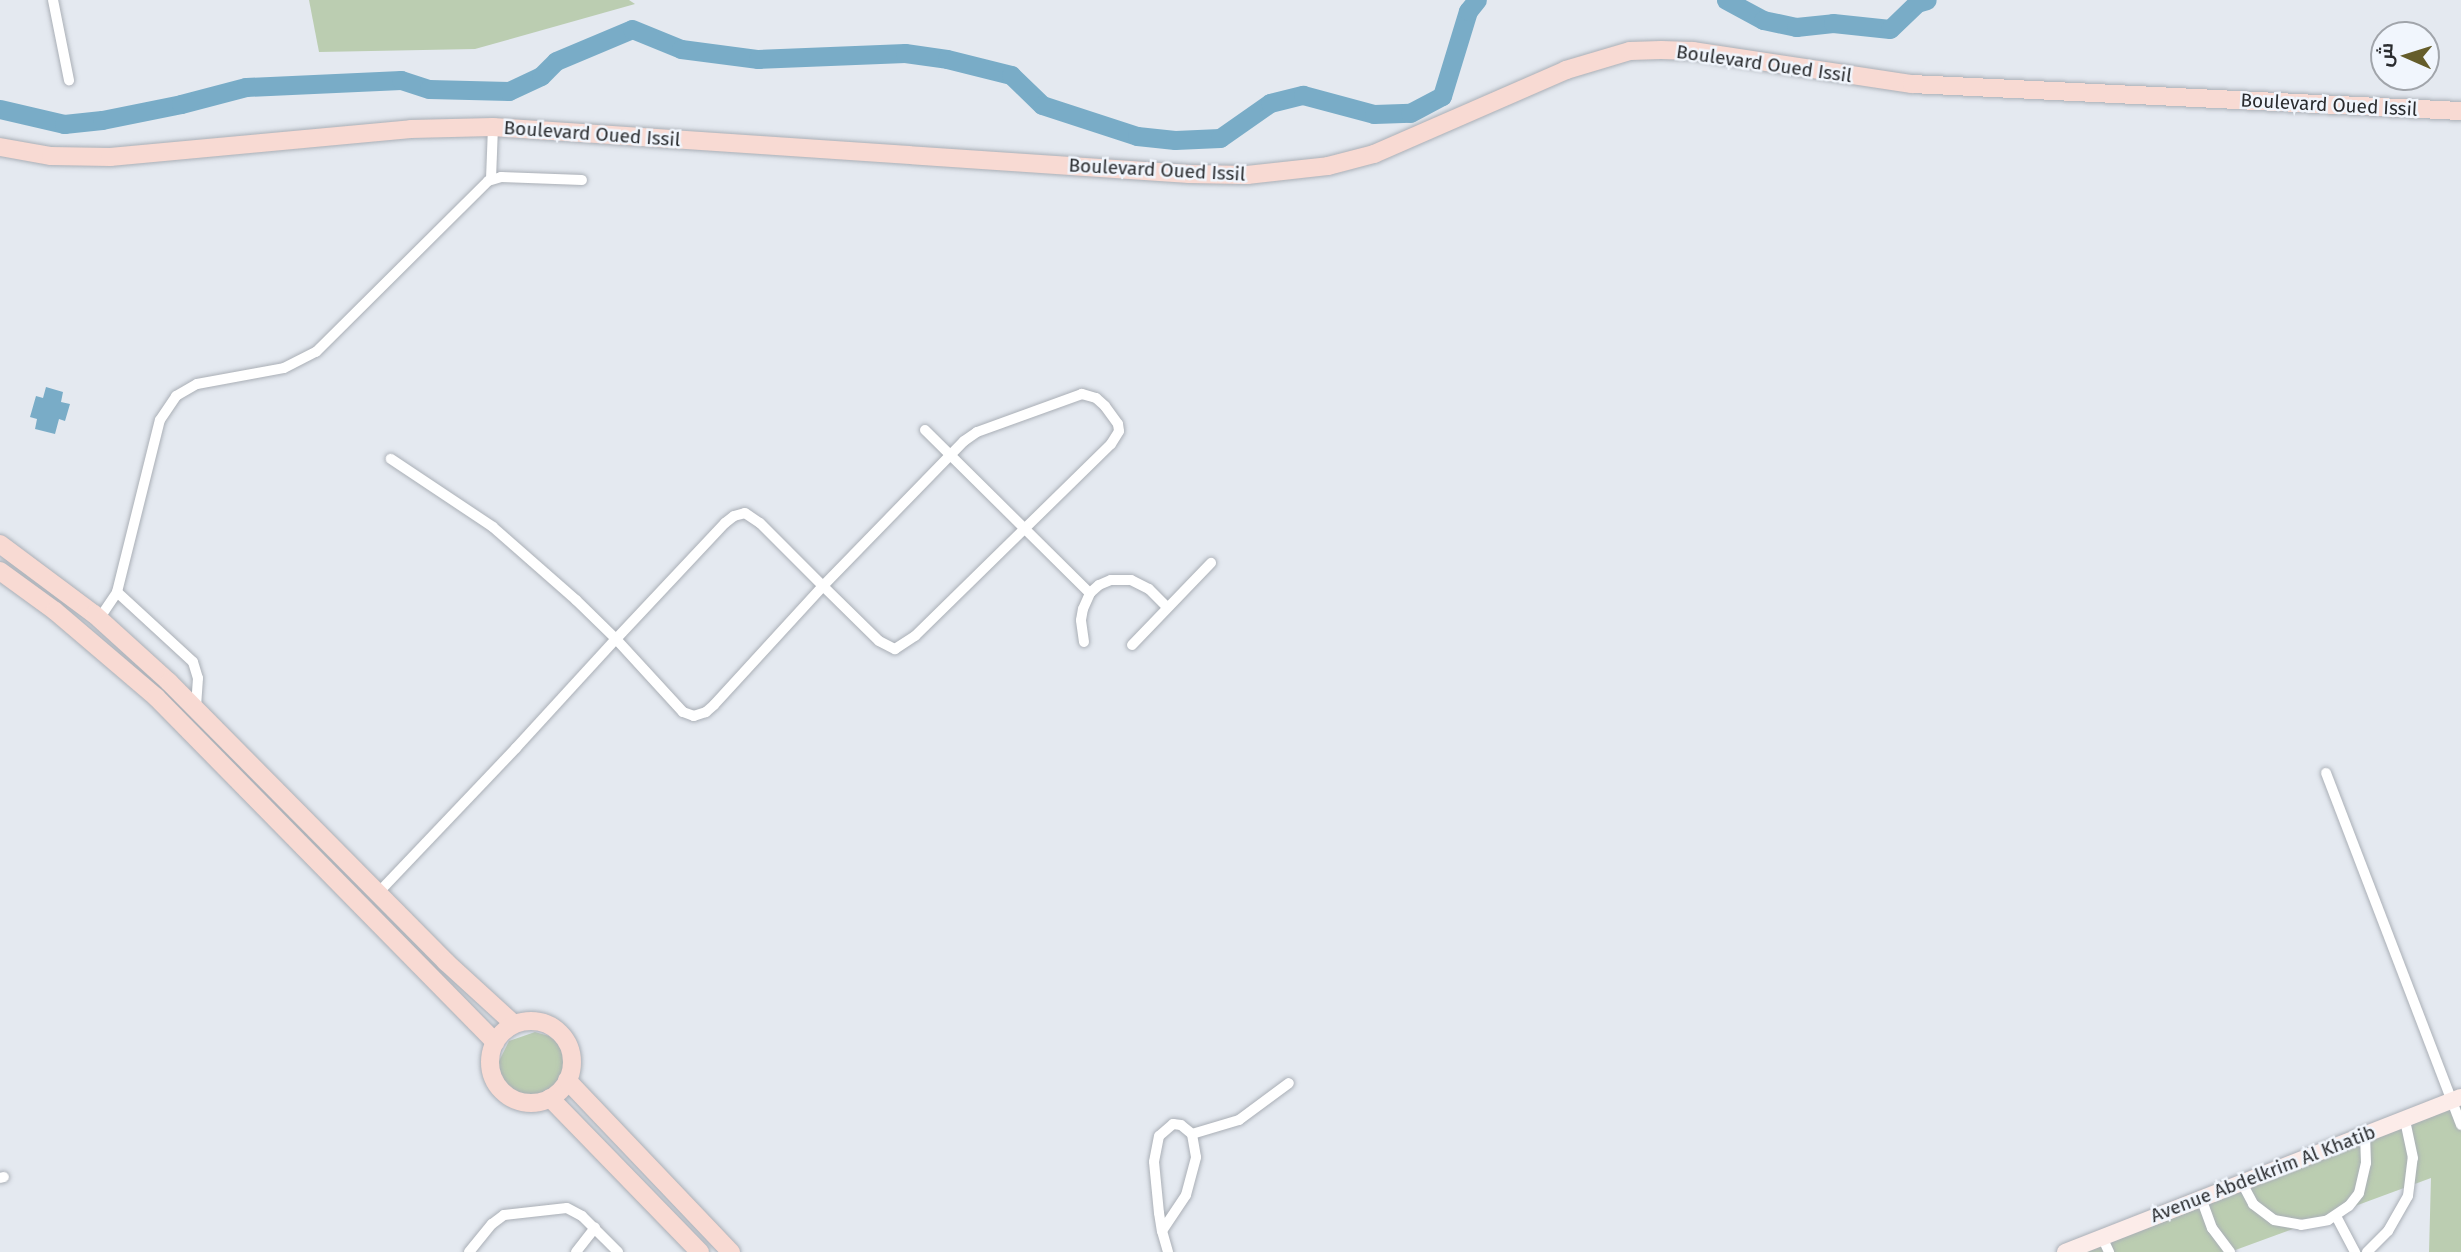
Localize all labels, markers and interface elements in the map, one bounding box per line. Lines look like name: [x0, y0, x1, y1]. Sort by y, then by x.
north arrow: [2370, 21, 2440, 91]
street label: Boulevard Oued Issil: [1675, 40, 1853, 88]
text: ش: [2373, 42, 2398, 68]
street label: Boulevard Oued Issil: [2240, 89, 2418, 121]
street label: Boulevard Oued Issil: [503, 116, 681, 152]
street label: Boulevard Oued Issil: [1068, 154, 1246, 186]
street label: Avenue Abdelkrim Al Khatib: [2147, 1121, 2379, 1227]

